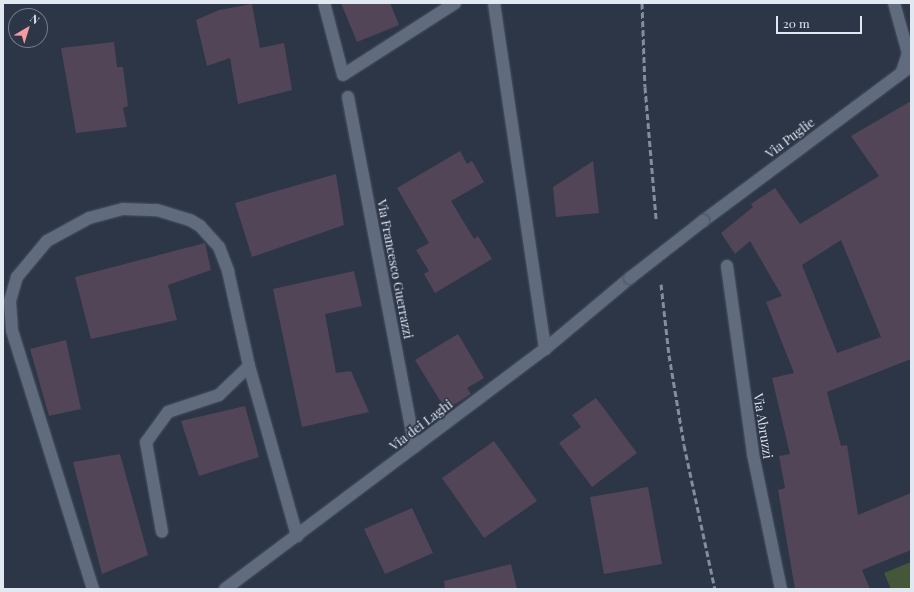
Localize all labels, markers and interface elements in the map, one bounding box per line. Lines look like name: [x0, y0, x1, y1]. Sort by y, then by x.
north arrow: [8, 8, 48, 48]
scale bar: [778, 8, 864, 34]
text: N: [27, 11, 43, 27]
text: 20 m: [783, 15, 810, 31]
street label: Via Puglie: [762, 114, 818, 162]
street label: Via Francesco Guerrazzi: [374, 198, 416, 340]
street label: Via Abruzzi: [750, 392, 776, 460]
street label: Via dei Laghi: [386, 396, 456, 454]

